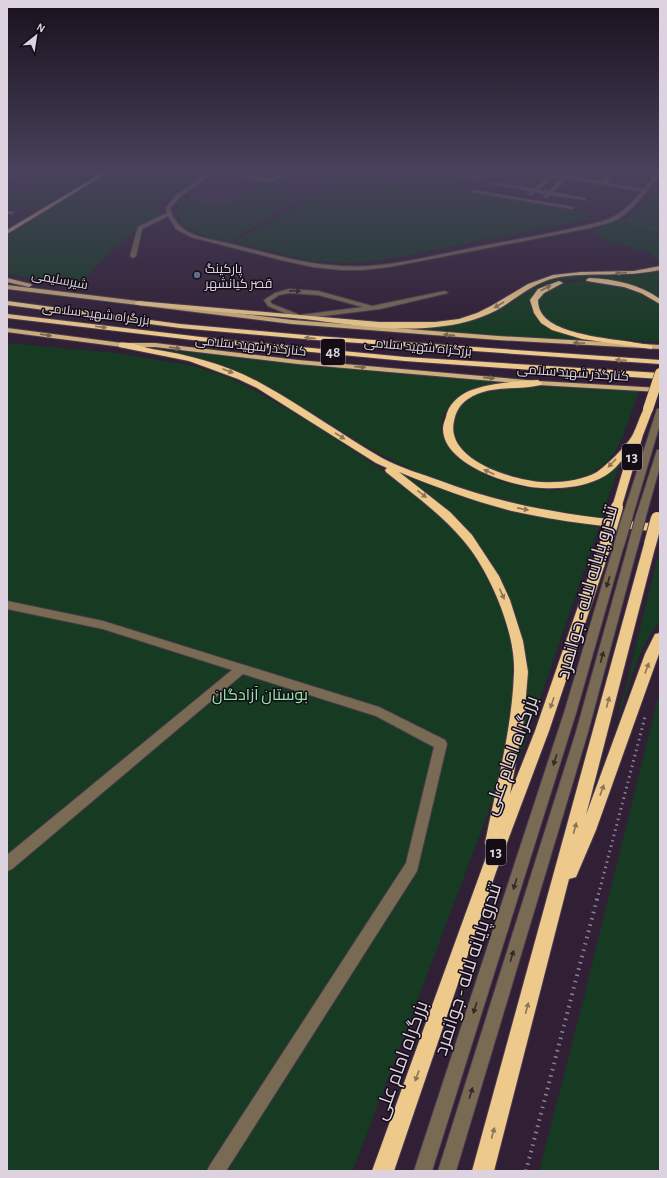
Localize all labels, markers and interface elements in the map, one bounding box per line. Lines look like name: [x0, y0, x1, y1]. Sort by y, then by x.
north arrow: [16, 16, 56, 56]
text: N: [35, 21, 47, 34]
place label: پارکینگ قصر کیانشهر: [204, 262, 273, 291]
street label: شیرسلیمی: [30, 268, 89, 292]
one-way arrow: [615, 269, 627, 276]
marker: پارکینگ قصر کیانشهر: [192, 270, 202, 280]
one-way arrow: [540, 285, 552, 291]
one-way arrow: [289, 288, 302, 294]
street label: بزرگراه شهید سلامی: [41, 300, 150, 328]
one-way arrow: [493, 302, 505, 309]
one-way arrow: [95, 324, 107, 330]
one-way arrow: [443, 331, 455, 338]
one-way arrow: [40, 332, 52, 338]
street label: کنارگذر شهید سلامی: [194, 333, 307, 359]
one-way arrow: [304, 334, 316, 341]
street label: بزرگراه شهید سلامی: [363, 335, 472, 359]
road number: 48: [321, 339, 345, 365]
one-way arrow: [573, 340, 585, 347]
one-way arrow: [169, 345, 181, 351]
one-way arrow: [615, 356, 627, 363]
street label: کنارگذر شهید سلامی: [517, 362, 629, 384]
one-way arrow: [354, 364, 366, 371]
one-way arrow: [222, 369, 234, 375]
one-way arrow: [483, 375, 495, 382]
one-way arrow: [334, 433, 346, 440]
road number: 13: [622, 444, 642, 470]
one-way arrow: [607, 458, 616, 468]
one-way arrow: [484, 469, 495, 475]
one-way arrow: [416, 490, 427, 499]
street label: تندرو پایانه لاله - جوانمرد: [554, 503, 623, 682]
one-way arrow: [517, 507, 529, 513]
one-way arrow: [605, 576, 611, 588]
one-way arrow: [499, 589, 505, 600]
one-way arrow: [599, 650, 605, 663]
one-way arrow: [644, 661, 650, 673]
park label: بوستان آزادگان: [212, 686, 308, 705]
street label: بزرگراه امام علی: [480, 693, 545, 819]
one-way arrow: [605, 696, 611, 709]
one-way arrow: [548, 698, 554, 710]
one-way arrow: [552, 755, 558, 767]
one-way arrow: [600, 784, 606, 796]
one-way arrow: [572, 822, 578, 834]
road number: 13: [486, 839, 506, 865]
one-way arrow: [512, 878, 518, 890]
street label: تندرو پایانه لاله - جوانمرد: [432, 881, 507, 1059]
one-way arrow: [509, 949, 515, 961]
street label: بزرگراه امام علی: [370, 998, 435, 1124]
one-way arrow: [472, 1002, 478, 1014]
one-way arrow: [524, 1002, 530, 1014]
one-way arrow: [414, 1070, 420, 1082]
one-way arrow: [468, 1087, 474, 1099]
one-way arrow: [490, 1127, 496, 1139]

